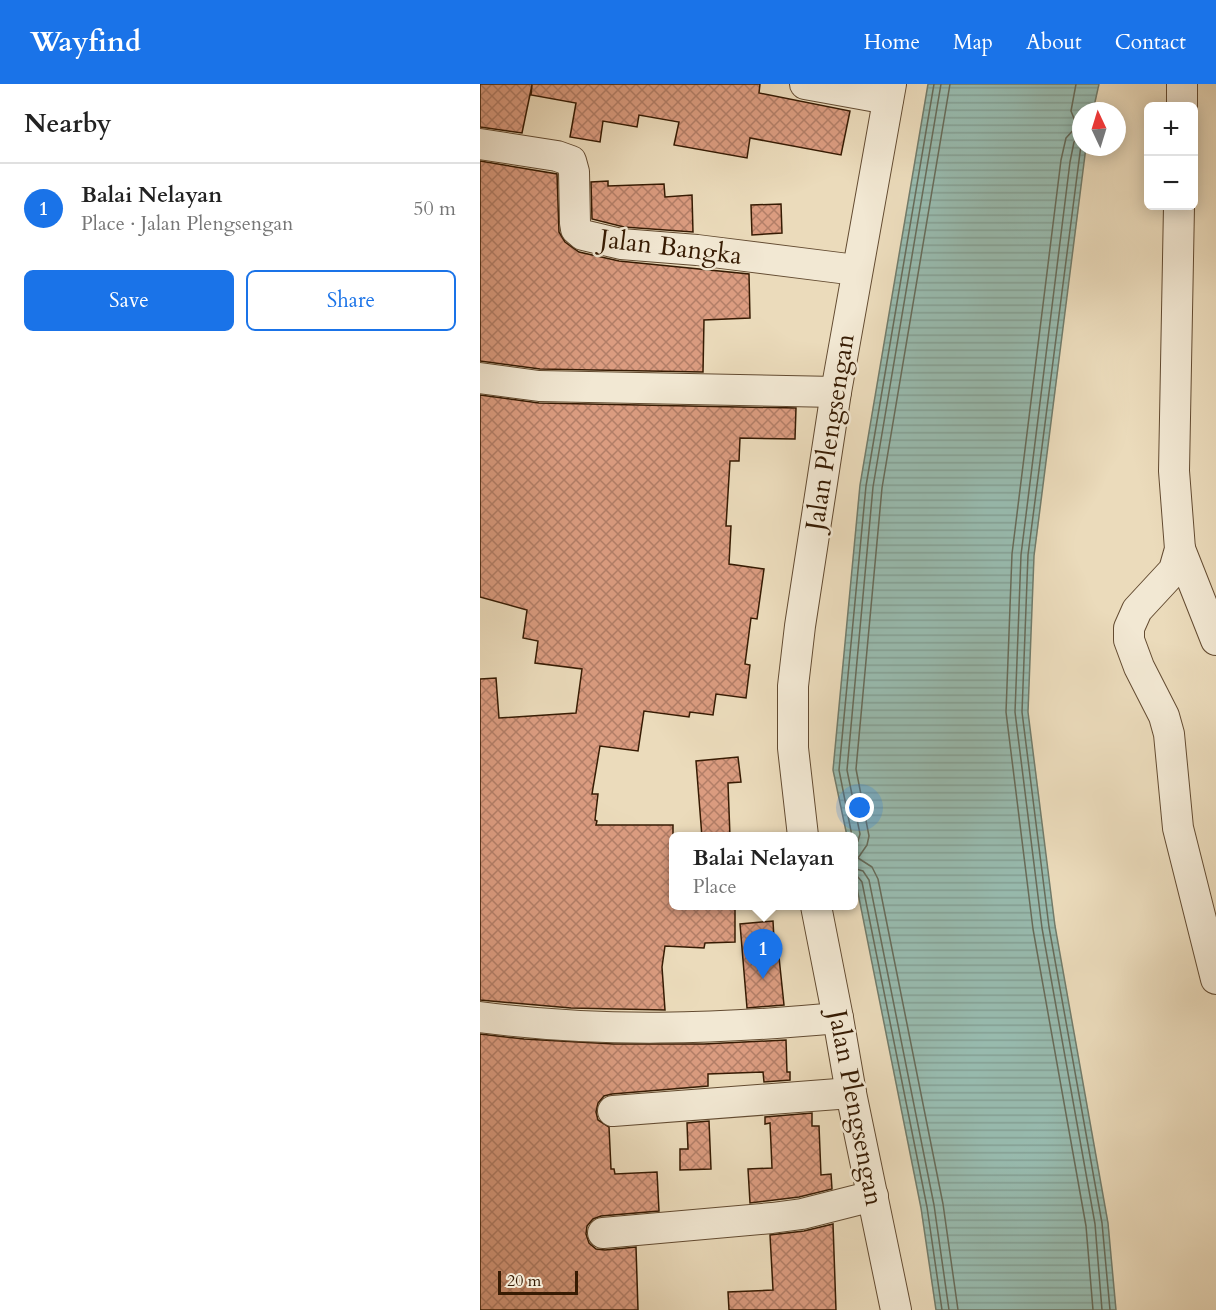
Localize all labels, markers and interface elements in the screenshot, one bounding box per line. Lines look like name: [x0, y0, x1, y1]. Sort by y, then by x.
text: Wayfind: [30, 23, 141, 61]
text: Home: [864, 28, 920, 57]
text: Map: [953, 28, 993, 57]
text: About: [1026, 28, 1082, 57]
text: Contact: [1115, 28, 1186, 57]
north arrow: [1072, 102, 1126, 156]
map controls: [1144, 102, 1198, 210]
button: +: [1144, 102, 1198, 156]
text: Nearby: [24, 106, 112, 141]
button: −: [1144, 156, 1198, 210]
text: Balai Nelayan: [81, 180, 222, 210]
text: 1: [38, 195, 49, 222]
text: 50 m: [413, 195, 456, 222]
text: Place · Jalan Plengsengan: [81, 210, 293, 237]
street label: Jalan Bangka: [594, 220, 744, 273]
button: Save: [24, 270, 234, 331]
button: Share: [246, 270, 456, 331]
street label: Jalan Plengsengan: [797, 331, 863, 537]
your location: [845, 793, 874, 822]
popup: [669, 832, 858, 910]
text: Balai Nelayan: [693, 843, 834, 873]
text: Place: [693, 873, 737, 900]
pin: 1: [744, 930, 782, 979]
street label: Jalan Plengsengan: [819, 1003, 892, 1209]
scale bar: [498, 1268, 578, 1296]
text: 20 m: [507, 1270, 541, 1292]

